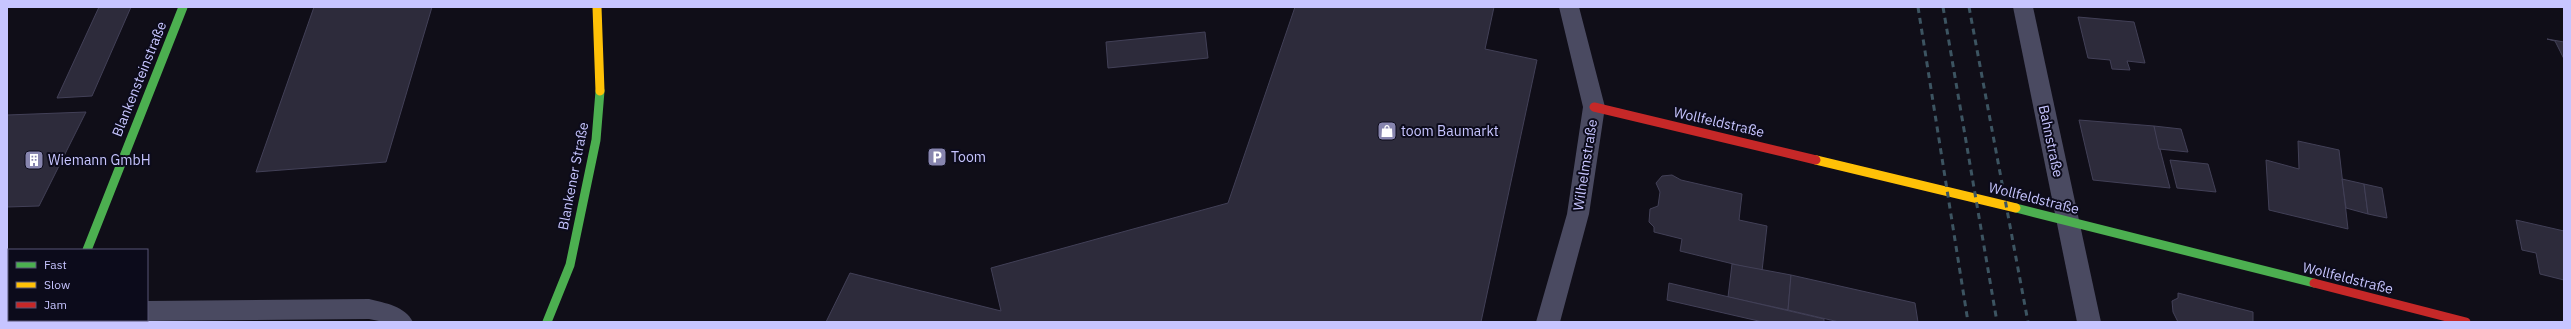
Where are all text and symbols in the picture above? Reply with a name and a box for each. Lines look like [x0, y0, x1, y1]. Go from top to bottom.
street label: Blankensteinstraße [108, 18, 170, 139]
street label: Wollfeldstraße [1672, 103, 1766, 141]
street label: Bahnstraße [2035, 103, 2067, 179]
street label: Wilhelmstraße [1569, 118, 1601, 212]
street label: Blankener Straße [554, 120, 592, 231]
shop icon: toom Baumarkt [1376, 120, 1398, 142]
place label: toom Baumarkt [1401, 122, 1499, 140]
parking icon: Toom [926, 146, 948, 168]
place label: Toom [951, 148, 986, 166]
building icon: Wiemann GmbH [23, 149, 45, 171]
place label: Wiemann GmbH [48, 151, 151, 169]
street label: Wollfeldstraße [1987, 178, 2081, 218]
legend [8, 249, 148, 321]
text: Fast [44, 257, 67, 272]
street label: Wollfeldstraße [2301, 258, 2395, 298]
text: Slow [44, 277, 70, 292]
text: Jam [44, 297, 67, 312]

